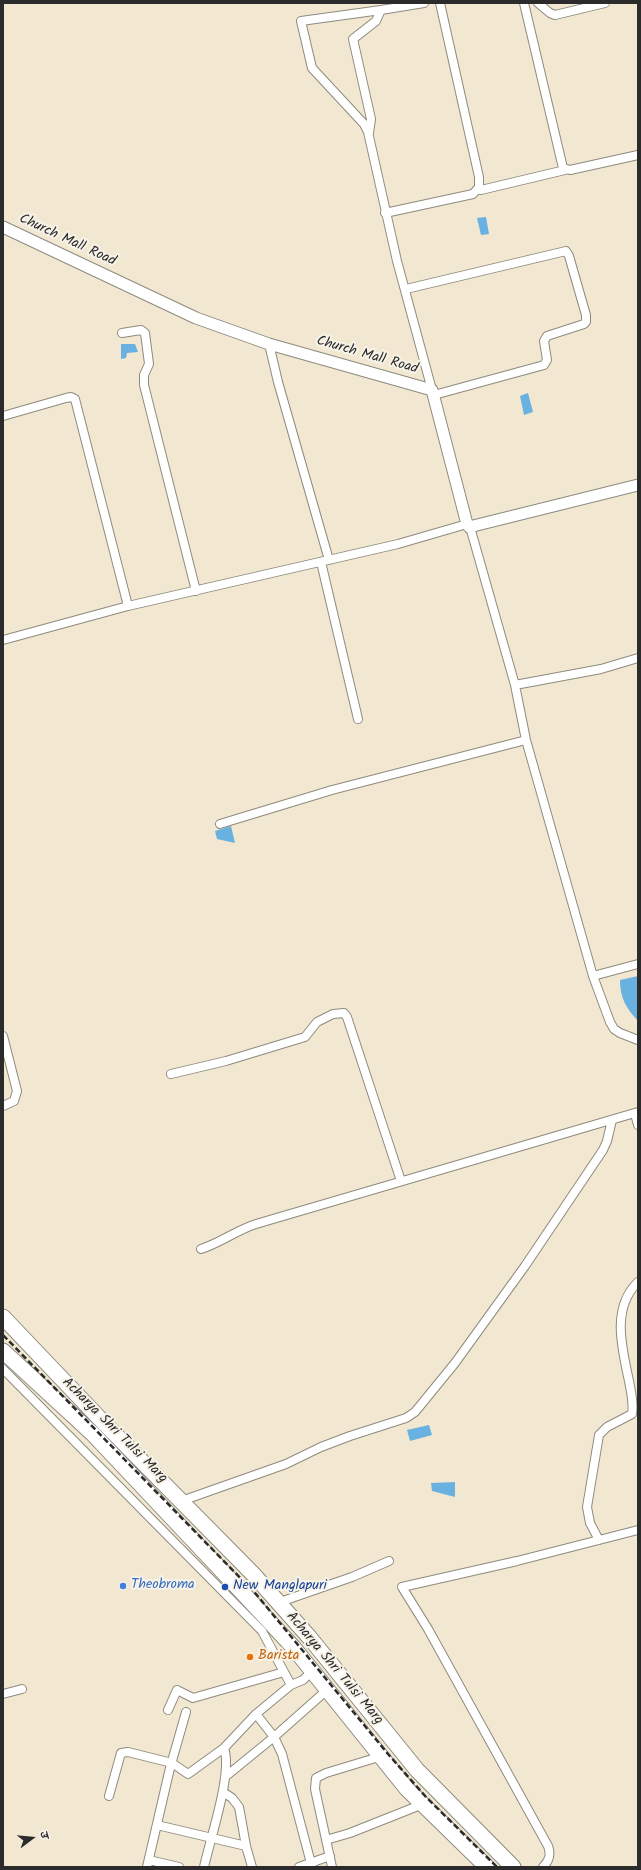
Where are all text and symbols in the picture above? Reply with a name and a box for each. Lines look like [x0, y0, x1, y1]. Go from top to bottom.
street label: Church Mall Road [16, 211, 118, 271]
street label: Church Mall Road [314, 333, 420, 379]
street label: Acharya Shri Tulsi Marg [58, 1375, 170, 1487]
place label: Theobroma [131, 1578, 195, 1594]
place label: New Manglapuri [233, 1579, 327, 1595]
marker: Theobroma [118, 1581, 128, 1591]
marker: New Manglapuri [220, 1582, 230, 1592]
street label: Acharya Shri Tulsi Marg [282, 1609, 386, 1729]
place label: Barista [258, 1649, 299, 1665]
marker: Barista [245, 1652, 255, 1662]
north arrow [12, 1818, 52, 1858]
text: उ [34, 1829, 53, 1840]

